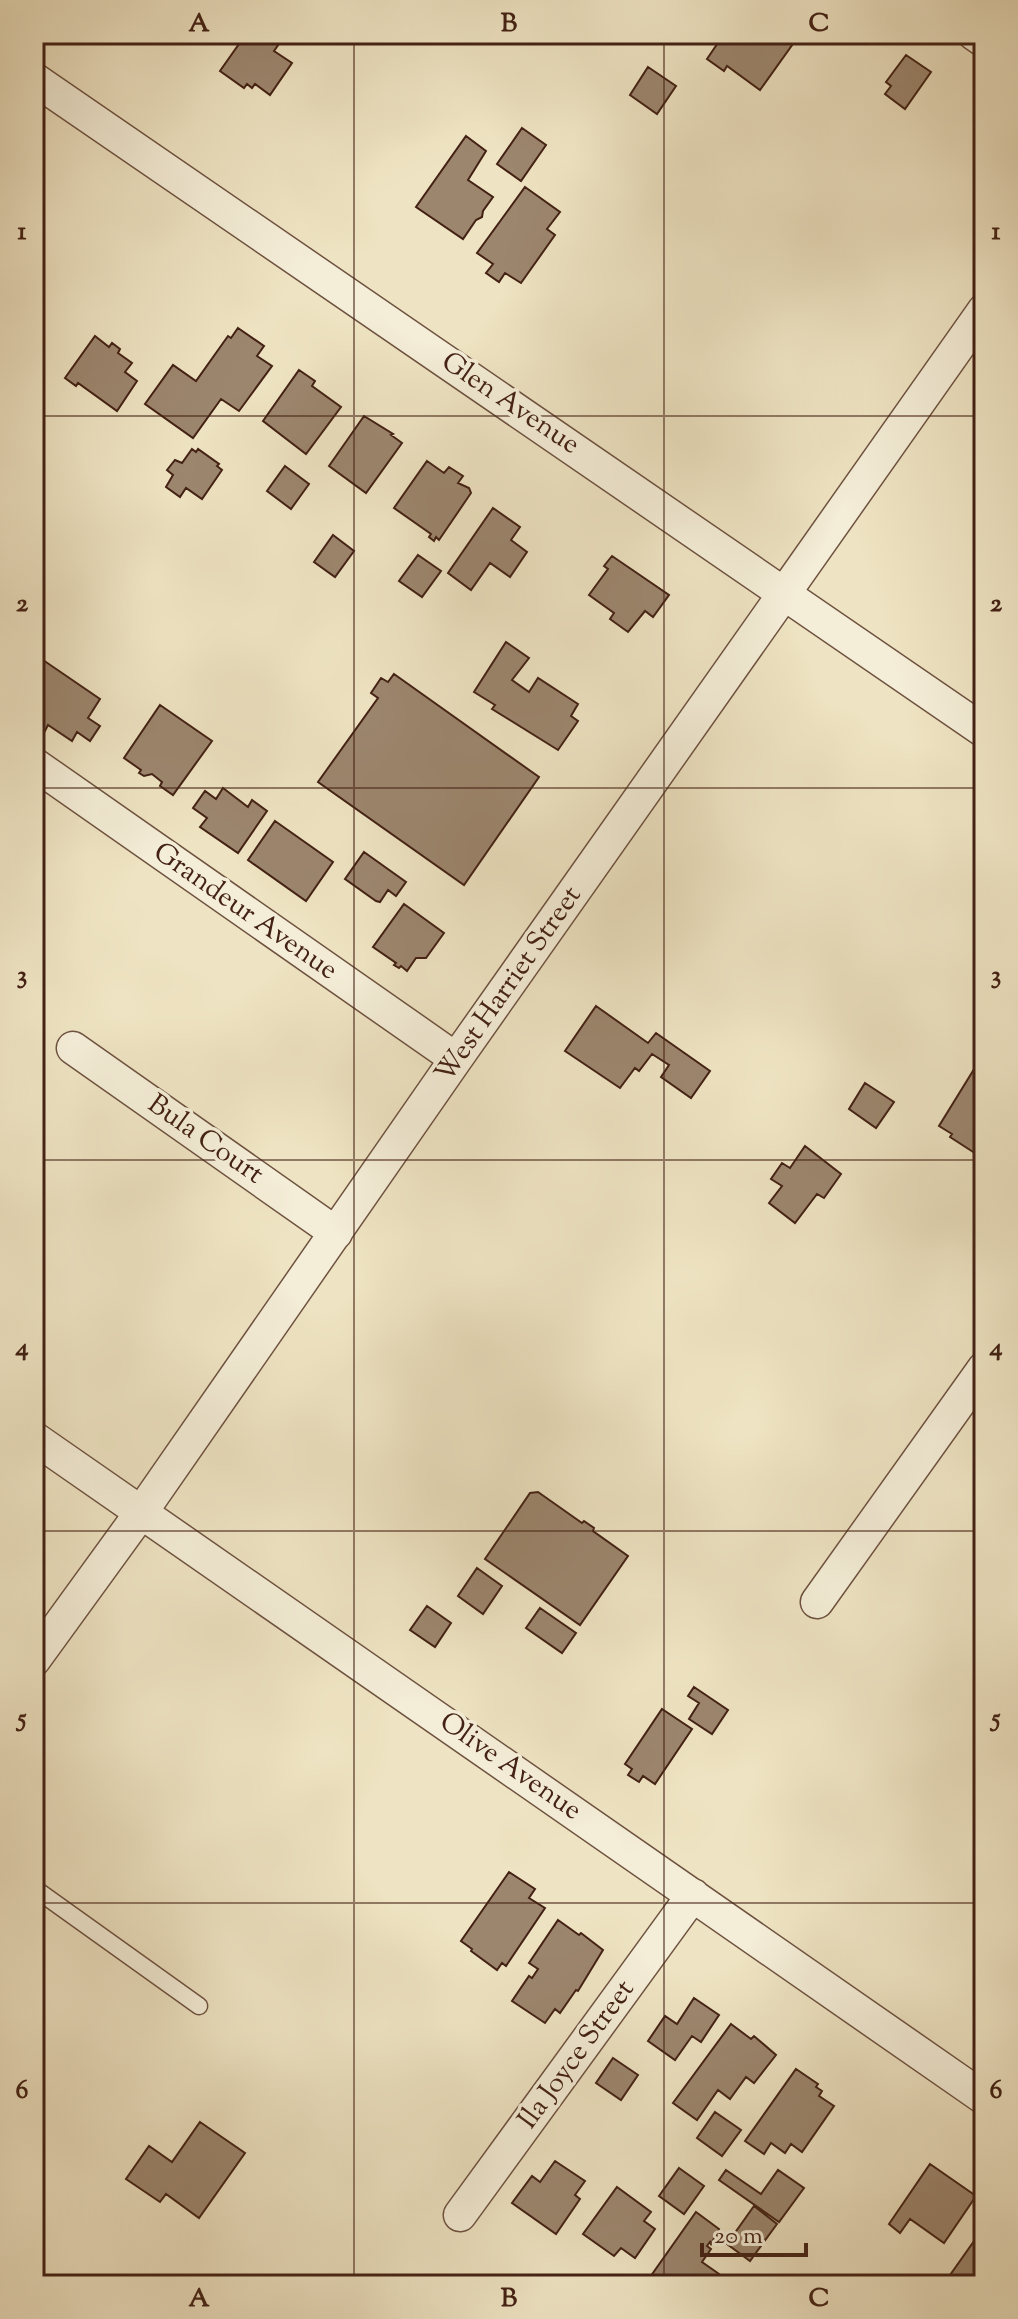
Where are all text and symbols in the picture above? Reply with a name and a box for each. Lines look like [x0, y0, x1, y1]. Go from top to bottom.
text: A [188, 6, 210, 43]
text: B [501, 6, 518, 43]
text: C [809, 6, 829, 43]
text: 1 [18, 214, 27, 251]
text: 1 [992, 214, 1001, 251]
street label: Glen Avenue [433, 343, 587, 465]
text: 2 [16, 586, 29, 623]
text: 2 [990, 586, 1003, 623]
street label: Grandeur Avenue [145, 833, 345, 991]
street label: West Harriet Street [426, 878, 592, 1092]
text: 3 [17, 958, 27, 995]
text: 3 [991, 958, 1001, 995]
street label: Bula Court [139, 1085, 272, 1195]
text: 4 [14, 1330, 29, 1367]
text: 4 [988, 1330, 1003, 1367]
text: 5 [16, 1701, 27, 1738]
text: 5 [990, 1701, 1001, 1738]
street label: Olive Avenue [431, 1703, 589, 1831]
street label: Ila Joyce Street [509, 1972, 645, 2138]
text: 6 [16, 2073, 29, 2110]
text: 6 [990, 2073, 1003, 2110]
scale bar [702, 2207, 806, 2257]
text: 20 m [714, 2220, 763, 2254]
text: A [188, 2281, 210, 2318]
text: B [501, 2281, 518, 2318]
text: C [809, 2281, 829, 2318]

